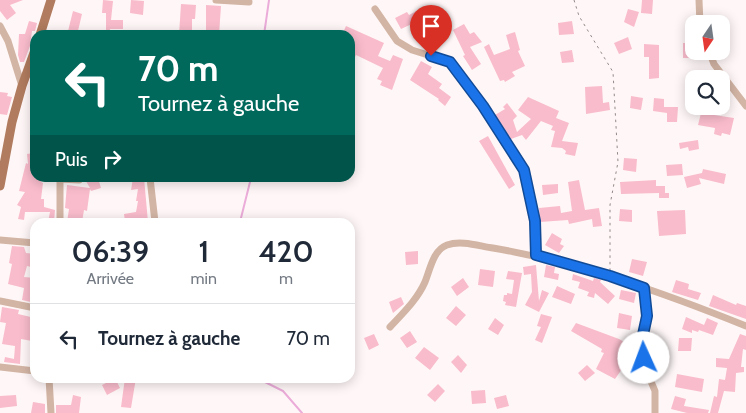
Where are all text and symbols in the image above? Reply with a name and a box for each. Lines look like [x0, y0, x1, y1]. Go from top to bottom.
pin [410, 5, 452, 56]
icon: arrive [417, 12, 445, 40]
north arrow [685, 15, 730, 60]
map controls [685, 15, 730, 115]
text: 70 m [138, 47, 219, 90]
icon: left [55, 50, 120, 115]
button: search [685, 70, 730, 115]
text: Tournez à gauche [138, 90, 299, 117]
icon: right [98, 145, 126, 173]
text: Puis [55, 148, 88, 171]
text: 06:39 [71, 233, 149, 270]
text: 1 [198, 233, 209, 270]
text: 420 [258, 233, 314, 270]
text: Arrivée [87, 269, 134, 288]
text: min [191, 269, 217, 288]
text: m [279, 269, 293, 288]
icon: left [55, 325, 83, 353]
text: Tournez à gauche [98, 327, 240, 350]
text: 70 m [286, 327, 330, 350]
position arrow [617, 331, 669, 383]

